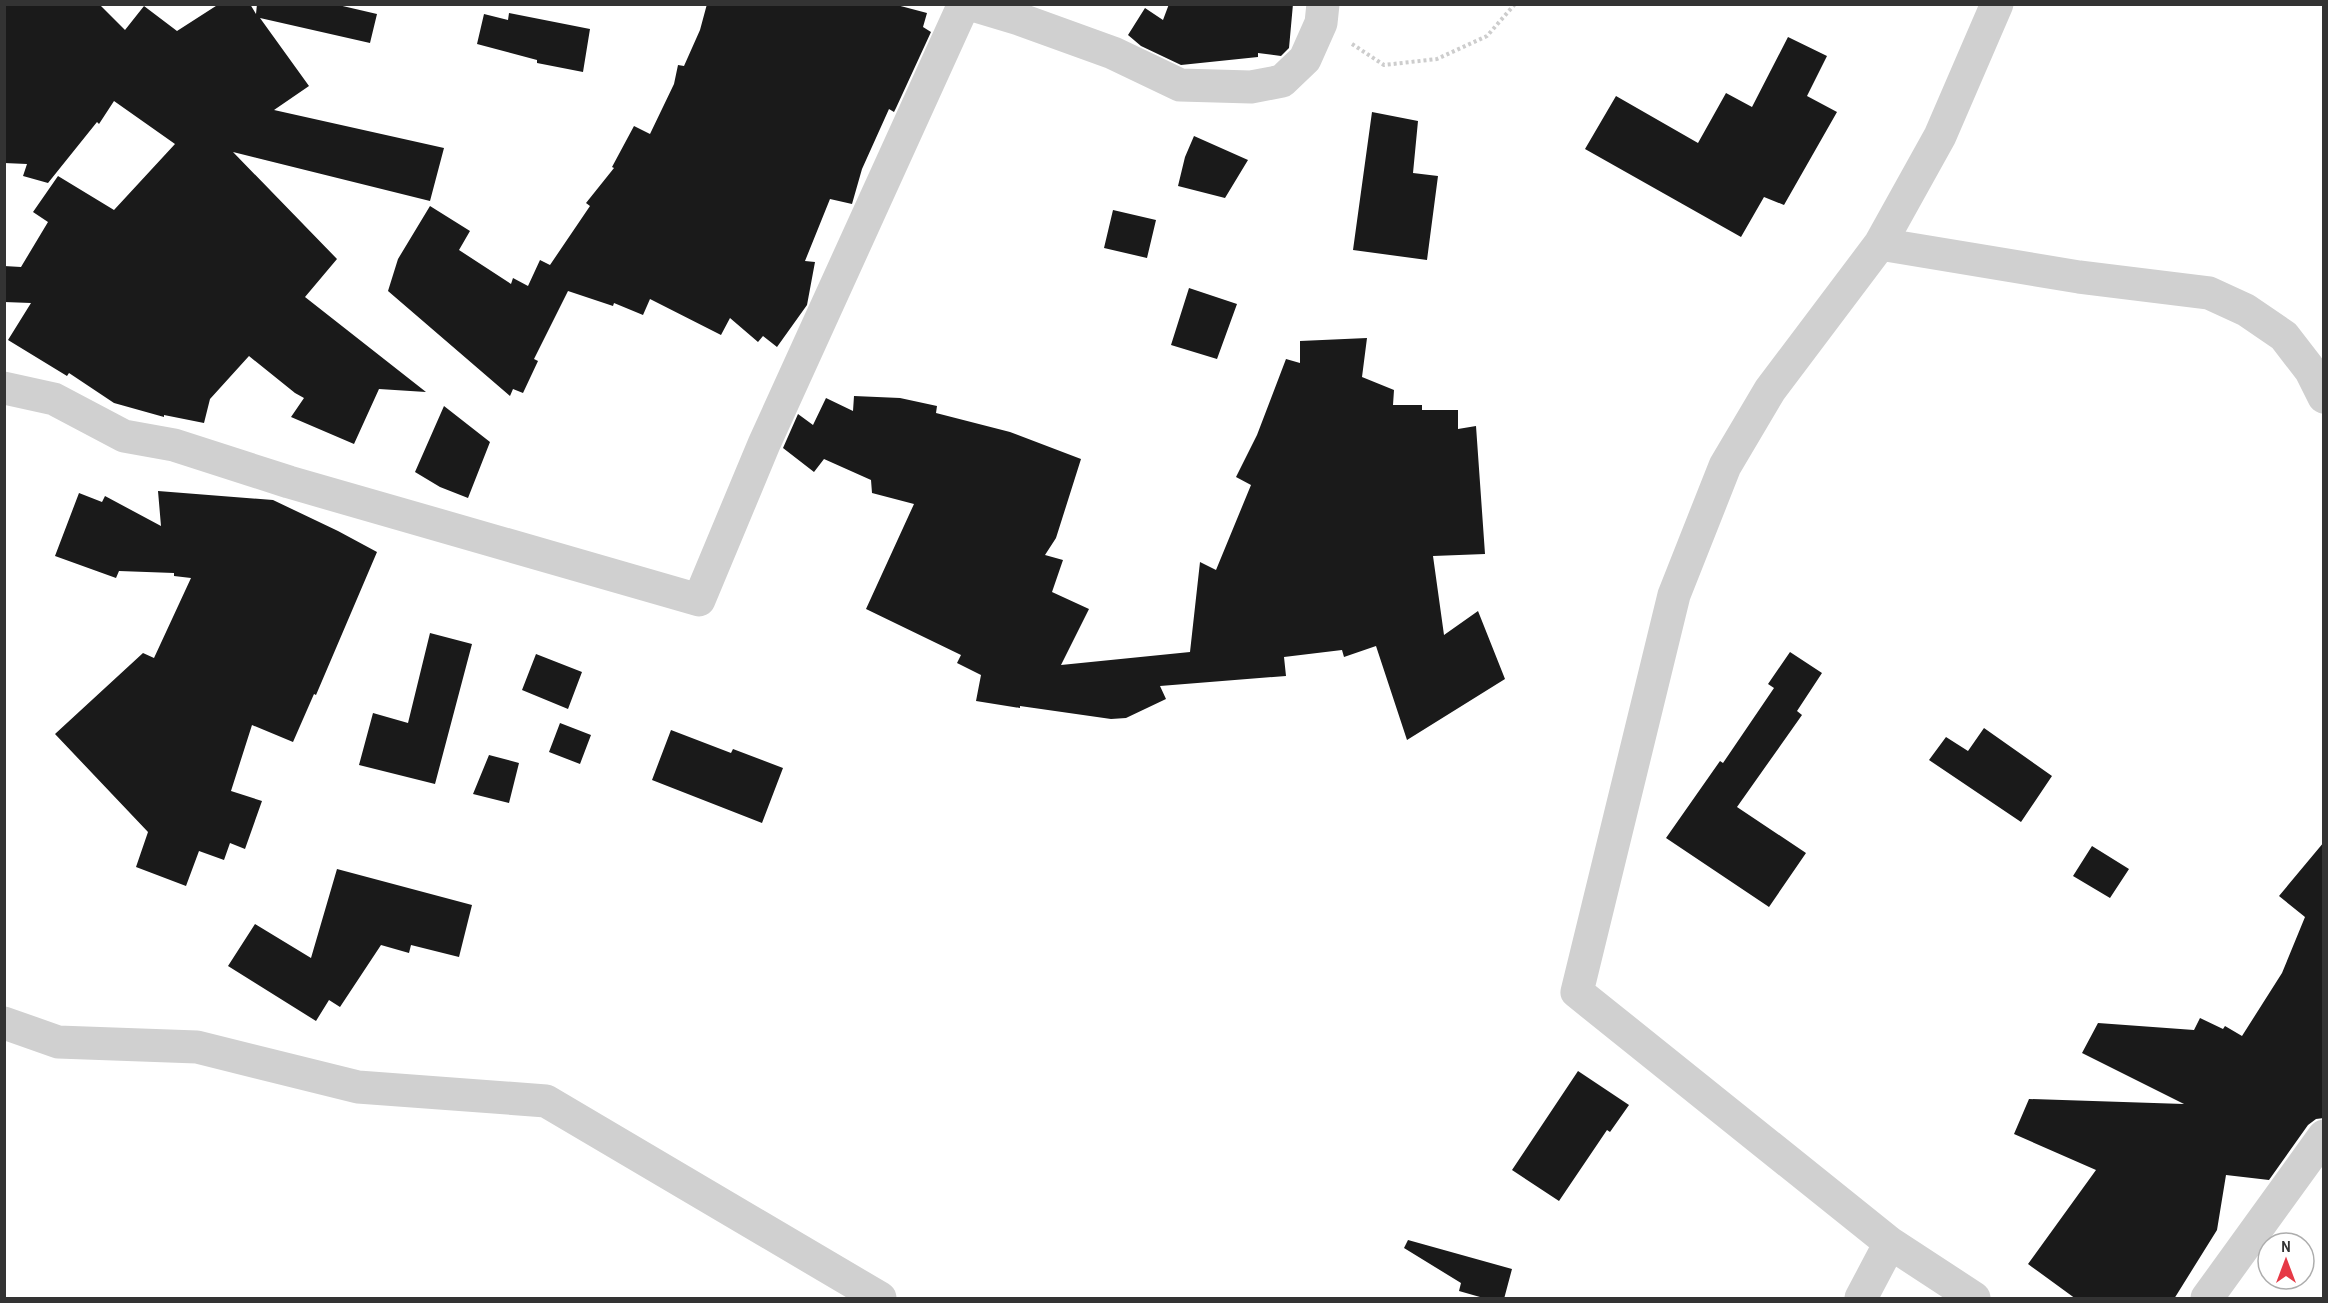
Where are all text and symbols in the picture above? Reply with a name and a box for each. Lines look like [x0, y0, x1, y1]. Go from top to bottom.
north arrow [2256, 1231, 2316, 1291]
text: N [2281, 1235, 2291, 1257]

